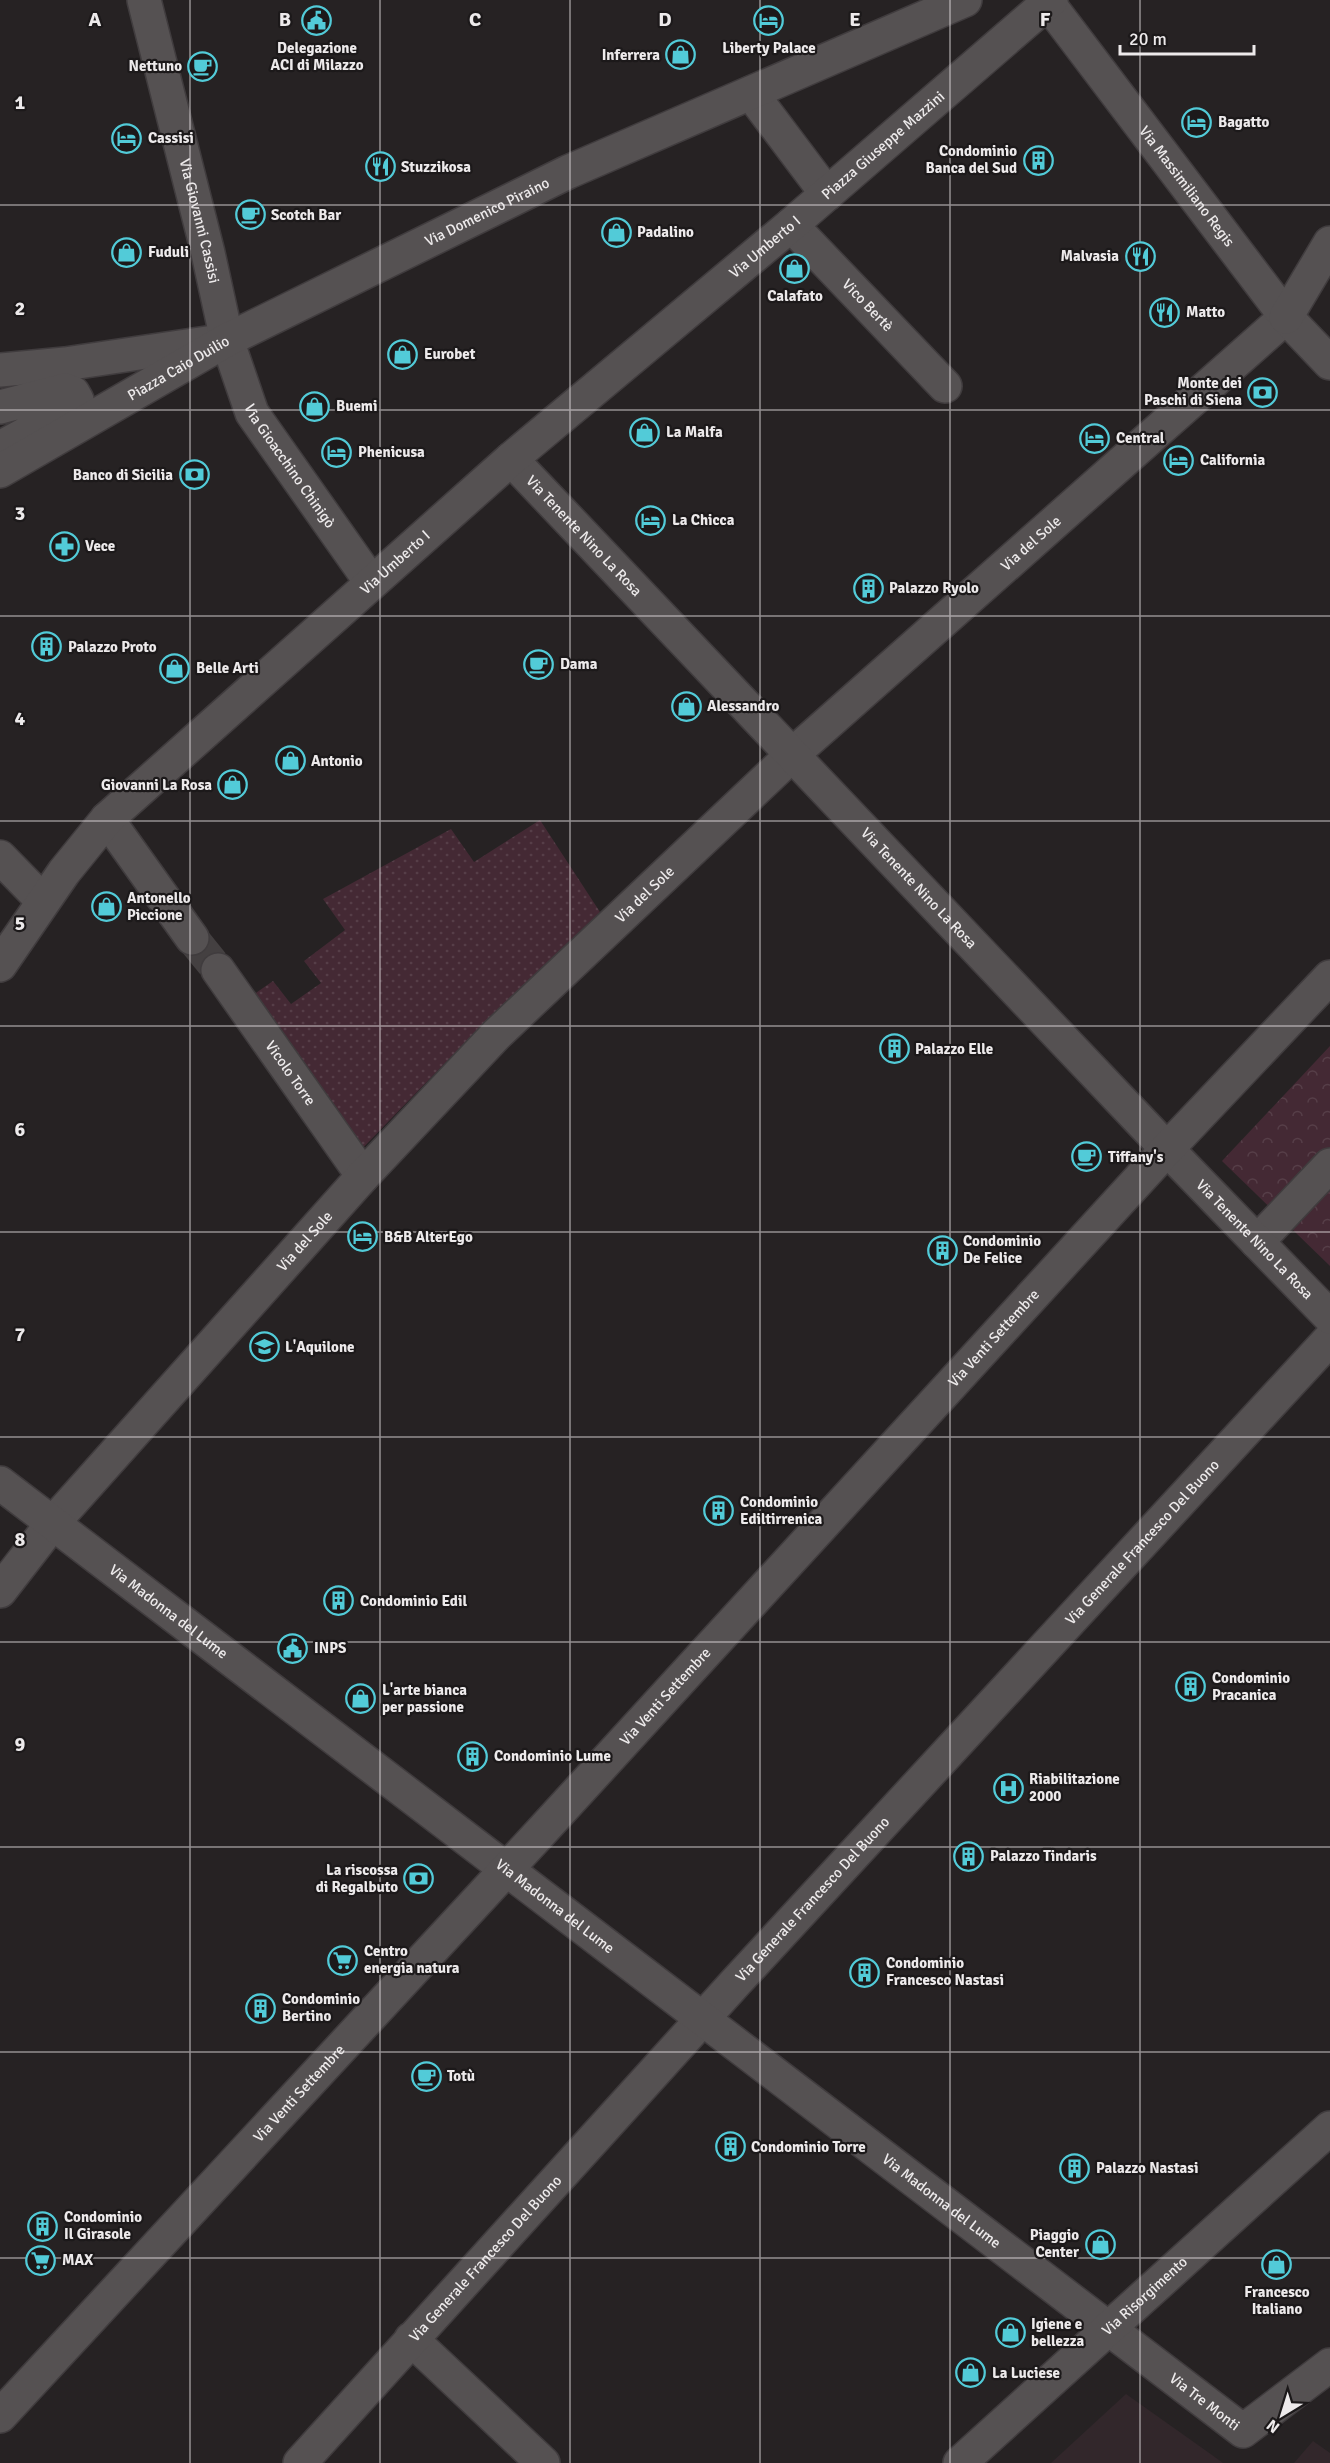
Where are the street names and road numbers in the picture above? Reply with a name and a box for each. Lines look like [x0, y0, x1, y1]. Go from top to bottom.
street label: Piazza Giuseppe Mazzini [818, 87, 948, 203]
street label: Via Massimiliano Regis [1135, 122, 1239, 251]
street label: Via Giovanni Cassisi [176, 157, 223, 285]
street label: Via Domenico Piraino [422, 173, 553, 250]
street label: Via Umberto I [725, 212, 804, 282]
street label: Vico Bertè [838, 275, 897, 335]
street label: Piazza Caio Duilio [124, 332, 233, 404]
street label: Via Gioacchino Chinigò [241, 402, 339, 532]
street label: Via Tenente Nino La Rosa [522, 472, 646, 600]
street label: Via del Sole [997, 512, 1065, 575]
street label: Via Umberto I [356, 526, 434, 598]
street label: Via Tenente Nino La Rosa [857, 824, 981, 952]
street label: Via del Sole [611, 862, 678, 927]
street label: Vicolo Torre [262, 1037, 320, 1109]
street label: Via Tenente Nino La Rosa [1192, 1176, 1317, 1303]
street label: Via del Sole [273, 1207, 336, 1275]
street label: Via Venti Settembre [944, 1285, 1043, 1391]
street label: Via Generale Francesco Del Buono [1062, 1456, 1223, 1629]
street label: Via Madonna del Lume [106, 1561, 232, 1663]
street label: Via Venti Settembre [616, 1644, 715, 1749]
street label: Via Generale Francesco Del Buono [732, 1813, 893, 1986]
street label: Via Madonna del Lume [492, 1855, 618, 1957]
street label: Via Venti Settembre [249, 2041, 349, 2146]
street label: Via Madonna del Lume [878, 2150, 1004, 2252]
street label: Via Generale Francesco Del Buono [405, 2171, 566, 2346]
street label: Via Risorgimento [1098, 2252, 1191, 2339]
street label: Via Tre Monti [1166, 2369, 1243, 2434]

